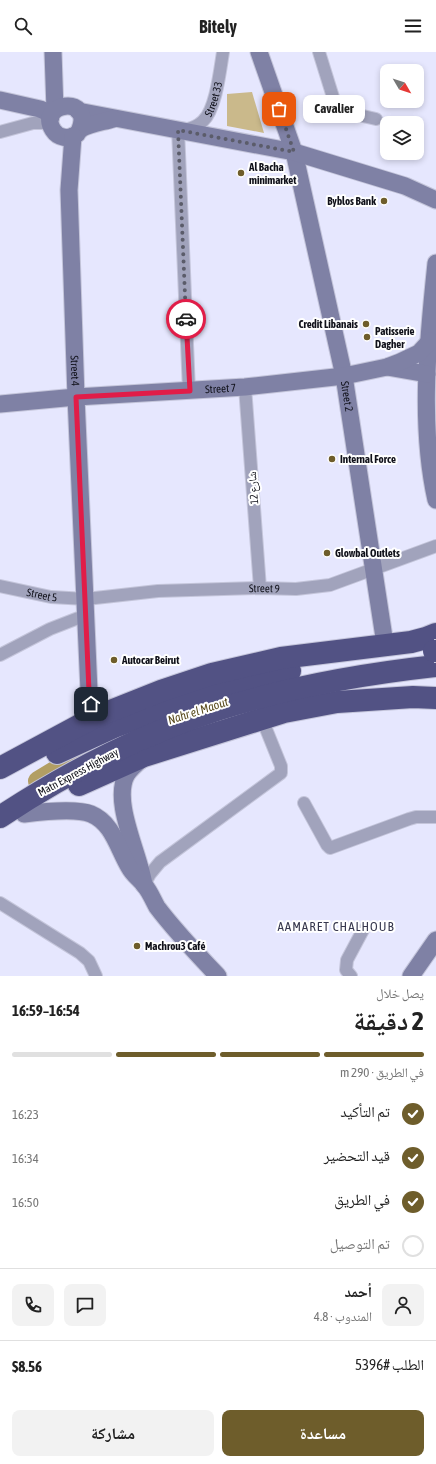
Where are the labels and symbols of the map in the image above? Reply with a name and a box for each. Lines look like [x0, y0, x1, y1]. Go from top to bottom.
north arrow [380, 64, 424, 108]
street label: Street 33 [202, 80, 224, 119]
pin [262, 92, 296, 126]
callout: Cavalier [303, 95, 365, 123]
place label: Al Bacha minimarket [248, 161, 297, 186]
marker: Al Bacha minimarket [236, 168, 246, 178]
place label: Byblos Bank [327, 195, 376, 207]
marker: Byblos Bank [379, 196, 389, 206]
courier [166, 299, 206, 339]
place label: Credit Libanais [298, 318, 358, 330]
marker: Credit Libanais [361, 319, 371, 329]
place label: Patisserie Dagher [375, 325, 415, 350]
marker: Patisserie Dagher [362, 332, 372, 342]
street label: Street 4 [69, 355, 82, 386]
street label: Street 2 [339, 380, 355, 412]
street label: Street 7 [205, 382, 236, 395]
place label: Internal Force [340, 453, 396, 465]
marker: Internal Force [327, 454, 337, 464]
street label: شارع 12 [246, 471, 261, 505]
place label: Glowbal Outlets [335, 547, 400, 559]
marker: Glowbal Outlets [322, 548, 332, 558]
street label: Street 9 [249, 582, 280, 595]
street label: Street 5 [26, 586, 58, 603]
place label: Autocar Beirut [121, 654, 180, 666]
marker: Autocar Beirut [109, 655, 119, 665]
pin [74, 687, 108, 721]
water label: Nahr el Maout [166, 695, 230, 727]
street label: Matn Express Highway [36, 745, 121, 798]
district label: AAMARET CHALHOUB [277, 919, 395, 934]
place label: Machrou3 Café [145, 940, 205, 952]
marker: Machrou3 Café [132, 941, 142, 951]

